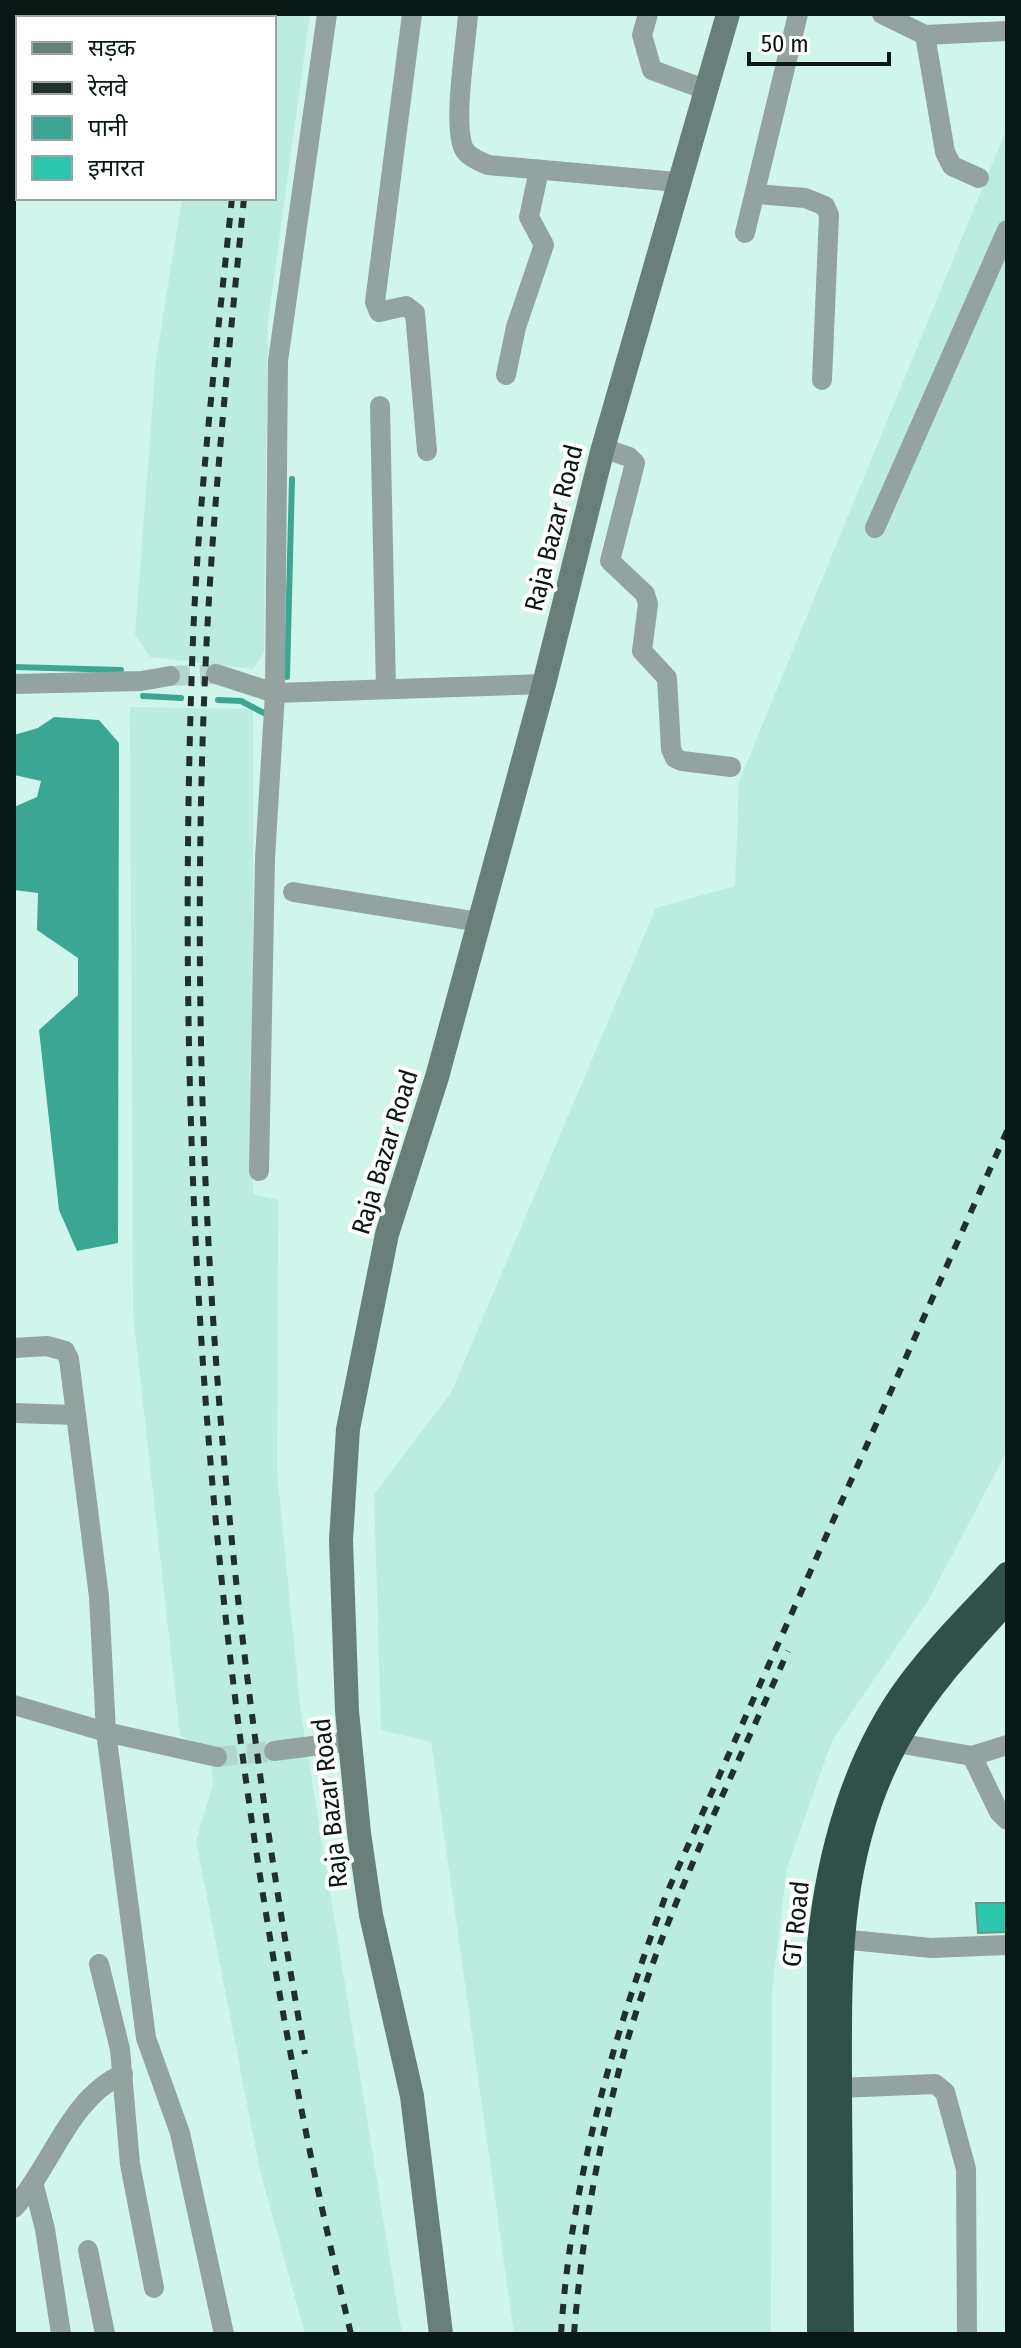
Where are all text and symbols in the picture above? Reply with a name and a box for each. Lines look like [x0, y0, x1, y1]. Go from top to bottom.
legend [16, 16, 276, 200]
scale bar [749, 16, 889, 66]
text: 50 m [761, 30, 809, 58]
text: सड़क [88, 34, 136, 62]
text: रेलवे [87, 74, 128, 102]
text: पानी [88, 114, 128, 142]
text: इमारत [88, 154, 145, 182]
street label: Raja Bazar Road [518, 442, 590, 614]
street label: Raja Bazar Road [345, 1066, 425, 1238]
street label: Raja Bazar Road [306, 1717, 354, 1889]
street label: GT Road [776, 1879, 816, 1969]

